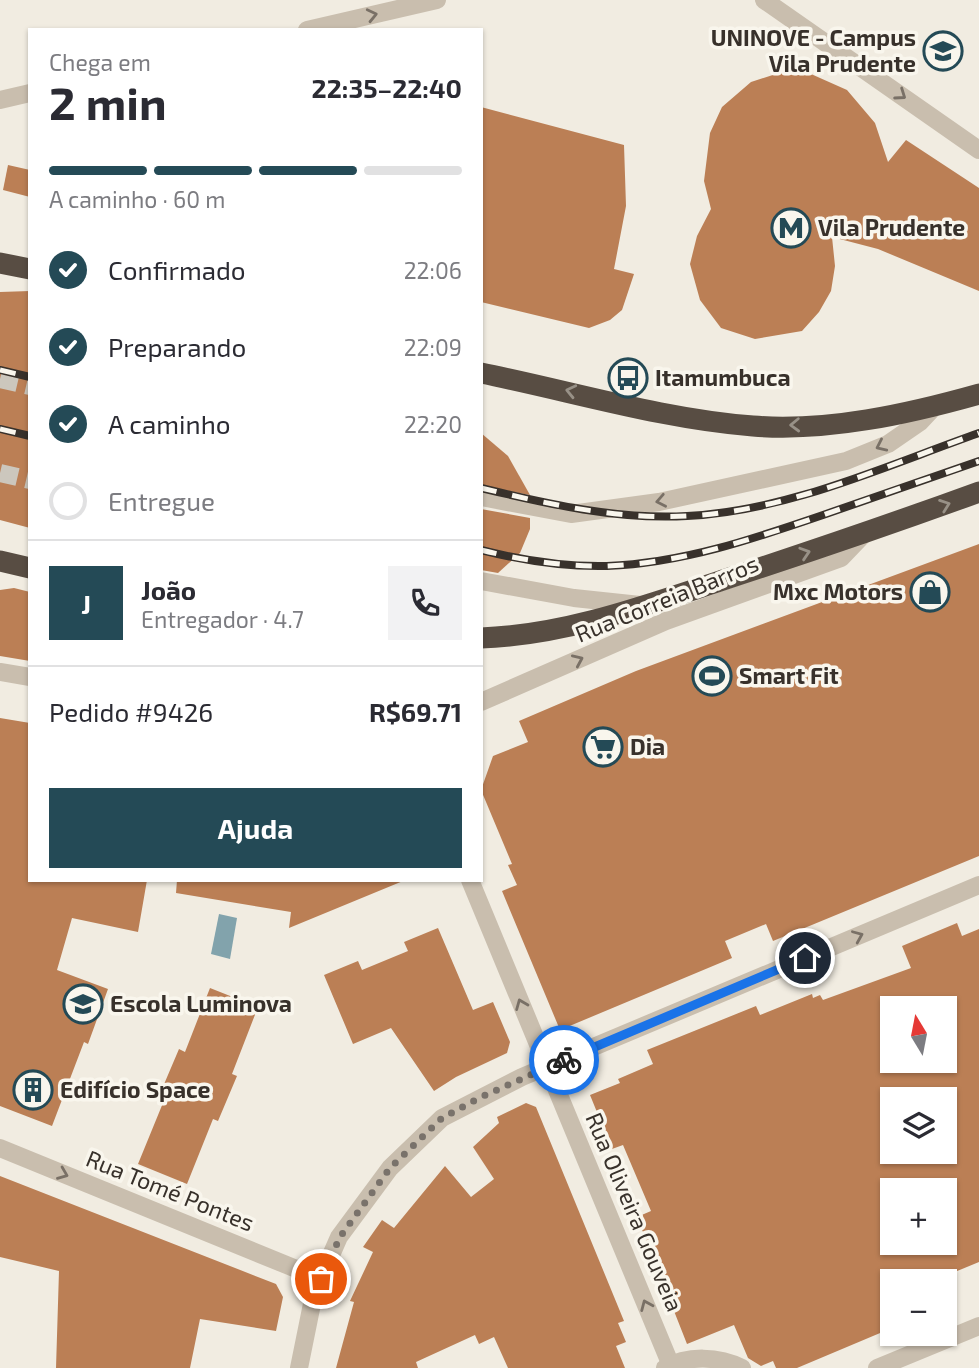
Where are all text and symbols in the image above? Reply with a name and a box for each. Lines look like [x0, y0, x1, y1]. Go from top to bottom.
one-way arrow [366, 9, 378, 23]
place label: UNINOVE - Campus Vila Prudente [711, 23, 916, 77]
school or university icon: UNINOVE - Campus Vila Prudente [922, 30, 964, 72]
text: Chega em [49, 48, 151, 76]
text: 22:35–22:40 [312, 72, 462, 103]
text: 2 min [49, 74, 167, 129]
one-way arrow [893, 87, 906, 99]
text: A caminho · 60 m [49, 185, 225, 213]
metro station icon: Vila Prudente [770, 207, 812, 249]
place label: Vila Prudente [818, 213, 965, 241]
icon: check [49, 251, 87, 289]
text: Confirmado [108, 254, 246, 285]
text: 22:06 [404, 256, 462, 284]
icon: check [49, 328, 87, 366]
text: Preparando [108, 331, 246, 362]
text: 22:09 [404, 333, 462, 361]
bus stop icon: Itamumbuca [607, 357, 649, 399]
place label: Itamumbuca [655, 363, 791, 391]
one-way arrow [565, 385, 577, 399]
icon: check [49, 405, 87, 443]
text: A caminho [108, 408, 231, 439]
text: 22:20 [404, 410, 462, 438]
one-way arrow [789, 418, 800, 433]
one-way arrow [876, 438, 888, 452]
text: Entregue [108, 485, 215, 516]
one-way arrow [655, 493, 667, 508]
one-way arrow [938, 499, 950, 513]
one-way arrow [798, 547, 810, 562]
street label: Rua Correia Barros [571, 549, 762, 648]
button: phone [388, 566, 462, 640]
shop icon: Mxc Motors [909, 571, 951, 613]
text: João [141, 574, 196, 605]
place label: Mxc Motors [773, 577, 903, 605]
text: J [81, 588, 91, 619]
text: Entregador · 4.7 [141, 605, 304, 633]
one-way arrow [571, 654, 583, 668]
sports icon: Smart Fit [691, 655, 733, 697]
place label: Smart Fit [739, 661, 839, 689]
text: Pedido #9426 [49, 696, 213, 727]
text: R$69.71 [369, 696, 462, 727]
supermarket icon: Dia [582, 726, 624, 768]
place label: Dia [630, 732, 665, 760]
button: Ajuda [49, 788, 462, 868]
pin [775, 928, 835, 988]
one-way arrow [851, 930, 863, 944]
icon: home [786, 939, 824, 977]
school or university icon: Escola Luminova [62, 983, 104, 1025]
place label: Escola Luminova [110, 989, 292, 1017]
north arrow [880, 996, 957, 1073]
map controls [880, 996, 957, 1346]
one-way arrow [515, 999, 529, 1011]
courier [529, 1025, 599, 1095]
icon: bike [545, 1041, 583, 1079]
building icon: Edifício Space [12, 1069, 54, 1111]
place label: Edifício Space [60, 1075, 211, 1103]
button: layers [880, 1087, 957, 1164]
street label: Rua Oliveira Gouveia [580, 1108, 690, 1315]
street label: Rua Tomé Pontes [82, 1144, 258, 1237]
one-way arrow [56, 1166, 69, 1180]
button: + [880, 1178, 957, 1255]
pin [291, 1249, 351, 1309]
icon: bag [302, 1260, 340, 1298]
button: − [880, 1269, 957, 1346]
one-way arrow [640, 1300, 654, 1312]

